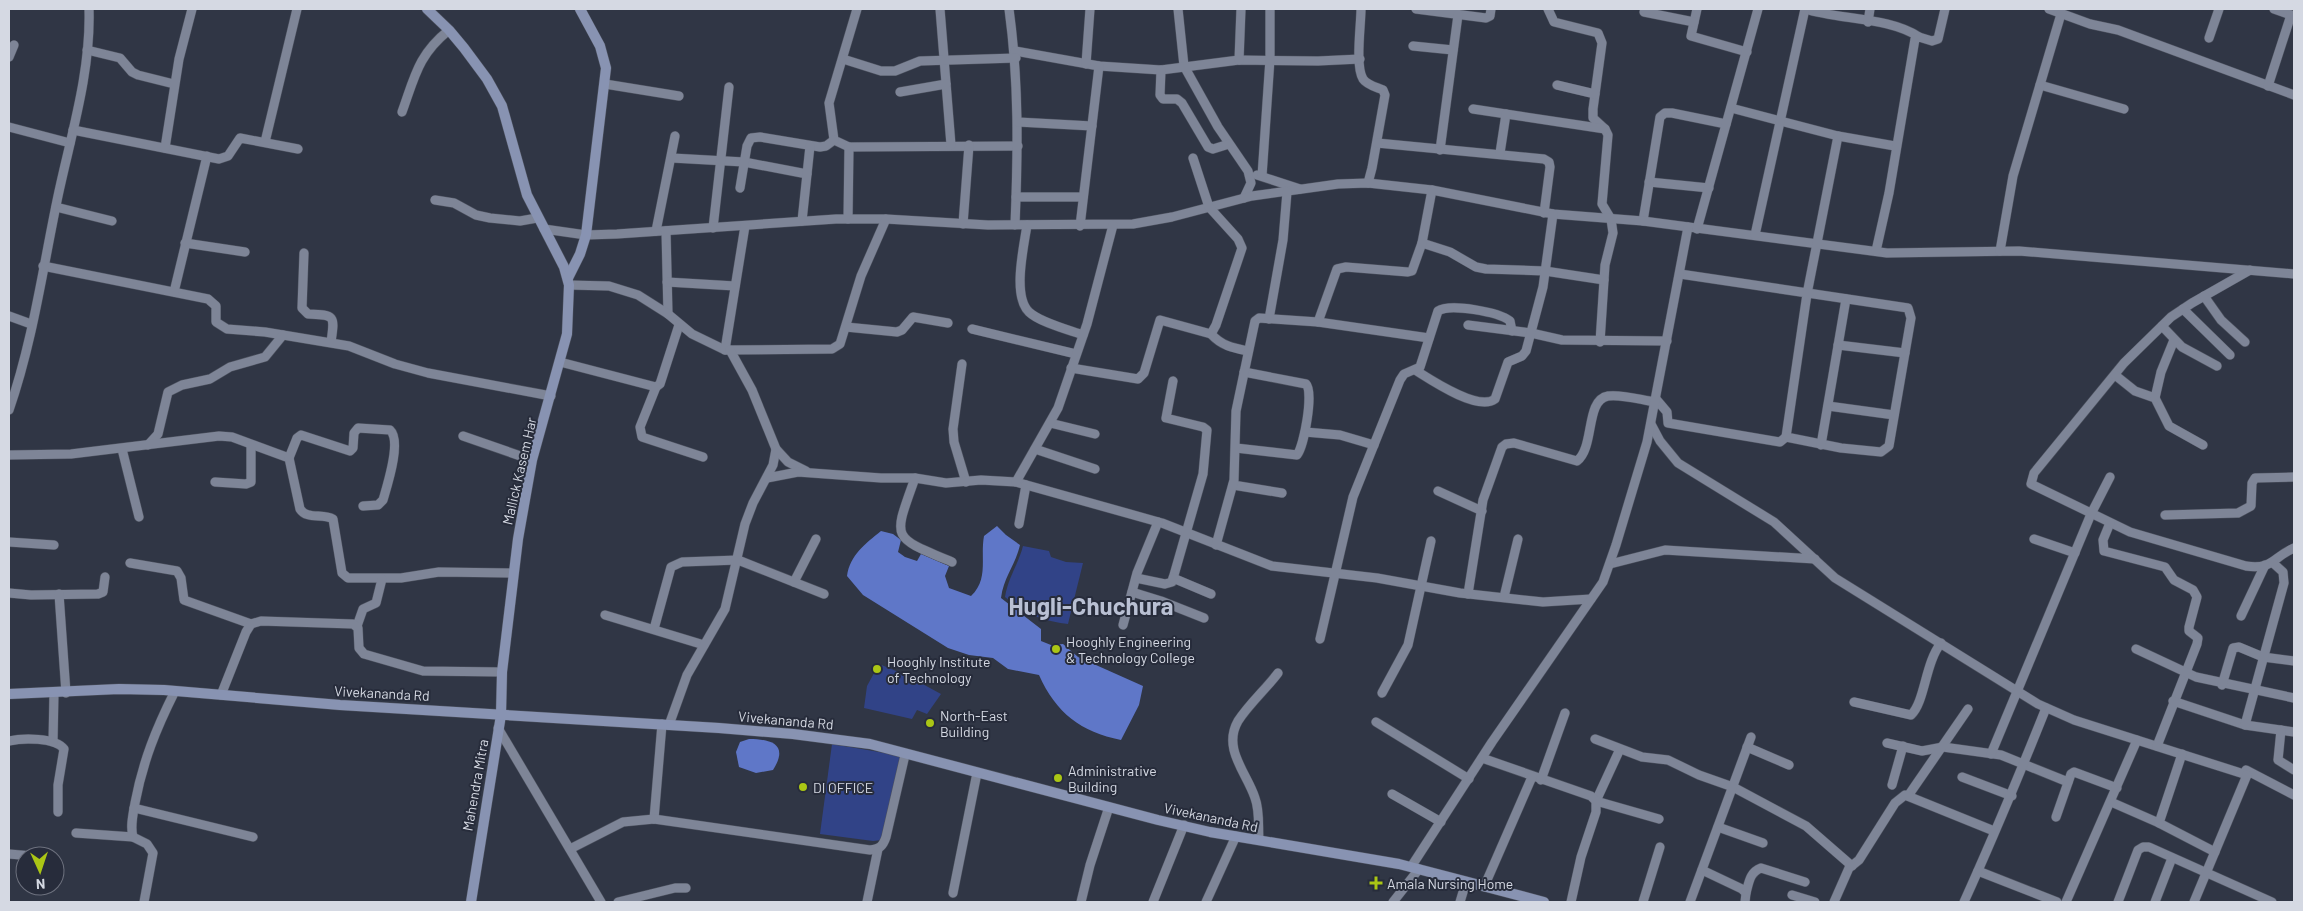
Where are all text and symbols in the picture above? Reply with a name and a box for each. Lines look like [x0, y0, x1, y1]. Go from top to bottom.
street label: Mallick Kasem Har [498, 416, 540, 526]
district label: Hugli-Chuchura [1009, 591, 1173, 620]
place label: Hooghly Engineering & Technology College [1066, 633, 1195, 666]
marker: Hooghly Engineering & Technology College [1050, 643, 1062, 655]
place label: Hooghly Institute of Technology [887, 653, 990, 686]
marker: Hooghly Institute of Technology [871, 663, 883, 675]
street label: Vivekananda Rd [334, 682, 430, 704]
street label: Vivekananda Rd [738, 707, 834, 733]
place label: North-East Building [940, 707, 1008, 740]
marker: North-East Building [924, 717, 936, 729]
street label: Mahendra Mitra [459, 738, 491, 832]
place label: Administrative Building [1068, 762, 1157, 795]
marker: Administrative Building [1052, 772, 1064, 784]
place label: DI OFFICE [813, 779, 873, 796]
marker: DI OFFICE [797, 781, 809, 793]
street label: Vivekananda Rd [1162, 799, 1260, 835]
north arrow [15, 846, 65, 896]
place label: Amala Nursing Home [1387, 875, 1513, 892]
text: N [36, 876, 46, 893]
marker: Amala Nursing Home [1369, 876, 1383, 890]

